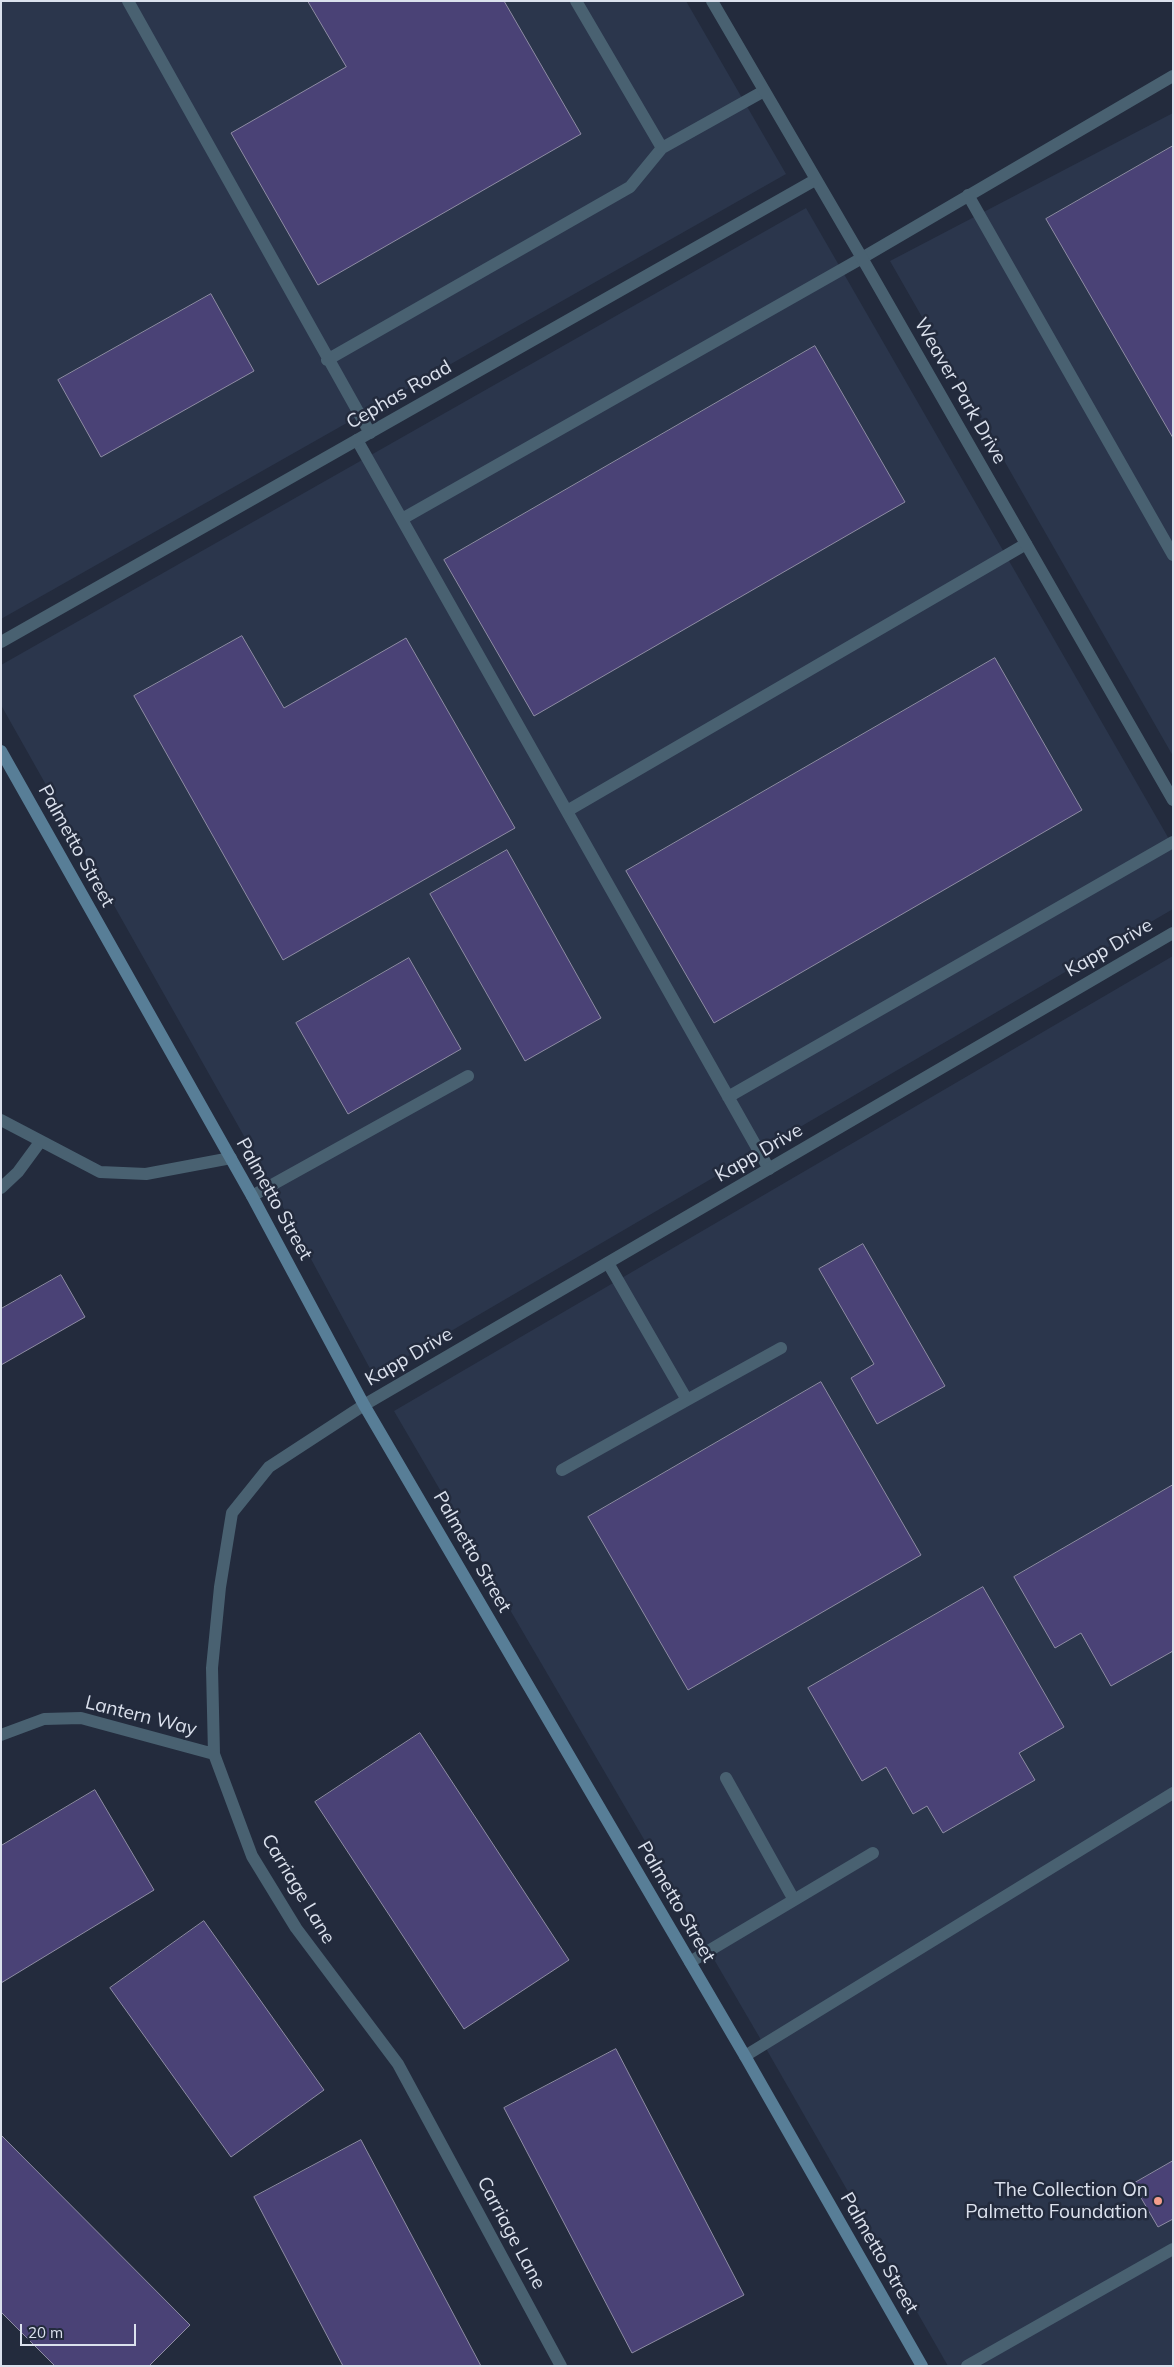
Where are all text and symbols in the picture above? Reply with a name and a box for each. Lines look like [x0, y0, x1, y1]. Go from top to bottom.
street label: Weaver Park Drive [909, 314, 1011, 468]
street label: Cephas Road [342, 356, 456, 434]
street label: Palmetto Street [33, 781, 119, 911]
street label: Kapp Drive [1061, 914, 1157, 982]
street label: Kapp Drive [711, 1119, 807, 1187]
street label: Palmetto Street [231, 1134, 317, 1264]
street label: Kapp Drive [361, 1323, 457, 1391]
street label: Palmetto Street [428, 1487, 516, 1617]
street label: Lantern Way [83, 1691, 199, 1741]
street label: Carriage Lane [256, 1830, 340, 1948]
street label: Palmetto Street [632, 1837, 720, 1967]
street label: Carriage Lane [472, 2173, 550, 2293]
place label: The Collection On Palmetto Foundation [965, 2179, 1148, 2223]
street label: Palmetto Street [835, 2188, 923, 2318]
marker: The Collection On Palmetto Foundation [1152, 2195, 1164, 2207]
scale bar [22, 2314, 139, 2346]
text: 20 m [28, 2323, 63, 2342]

